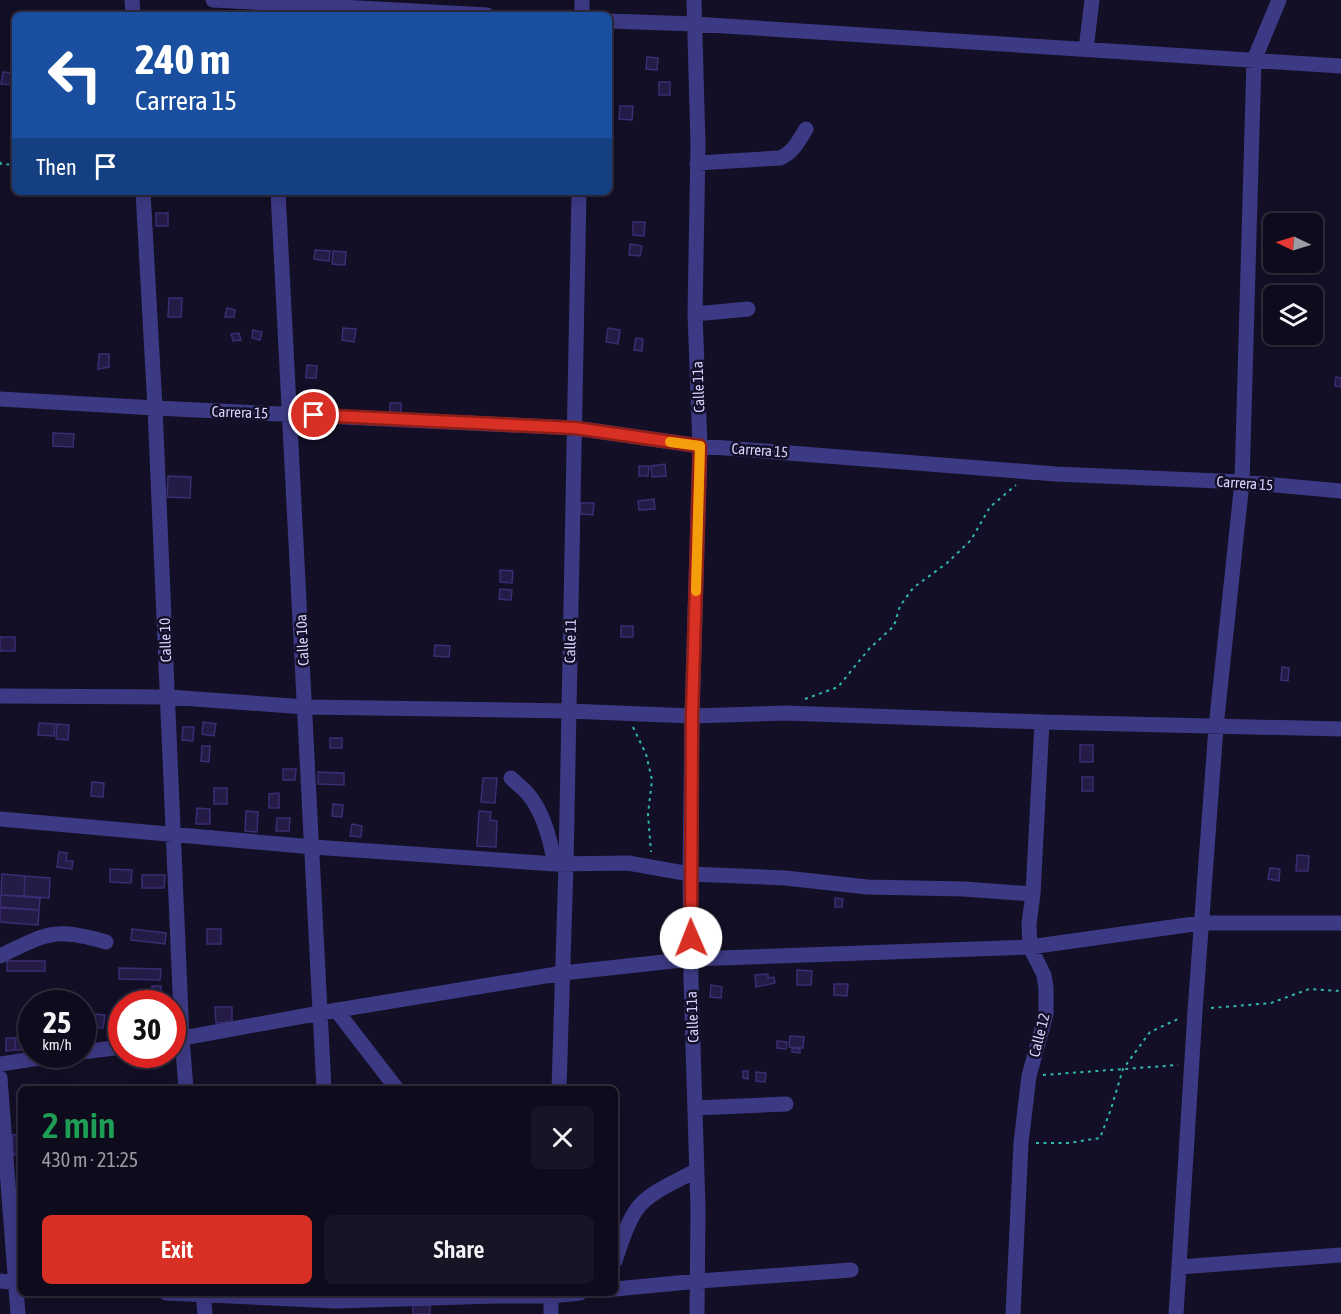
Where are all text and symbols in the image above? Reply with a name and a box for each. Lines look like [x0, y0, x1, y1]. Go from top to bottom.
text: 240 m [135, 35, 230, 83]
icon: left [36, 36, 114, 114]
text: Carrera 15 [135, 85, 237, 116]
icon: arrive [89, 150, 122, 183]
text: Then [36, 154, 77, 180]
north arrow [1263, 213, 1323, 273]
map controls [1263, 213, 1323, 345]
button: layers [1263, 285, 1323, 345]
street label: Calle 11a [689, 361, 707, 413]
pin [288, 389, 339, 440]
icon: arrive [297, 398, 330, 431]
street label: Carrera 15 [211, 403, 269, 421]
street label: Carrera 15 [731, 440, 789, 460]
street label: Carrera 15 [1216, 473, 1274, 493]
street label: Calle 10a [292, 614, 312, 666]
street label: Calle 10 [156, 617, 174, 663]
street label: Calle 11 [561, 619, 579, 663]
position arrow [659, 906, 723, 970]
speed limit sign: 30 [108, 990, 186, 1068]
street label: Calle 11a [683, 991, 701, 1043]
text: 25 [43, 1005, 71, 1039]
street label: Calle 12 [1025, 1011, 1053, 1059]
text: km/h [42, 1036, 72, 1053]
text: 2 min [42, 1104, 116, 1146]
button: close [531, 1106, 594, 1169]
text: 430 m · 21:25 [42, 1148, 138, 1171]
button: Exit [42, 1215, 312, 1284]
button: Share [324, 1215, 594, 1284]

